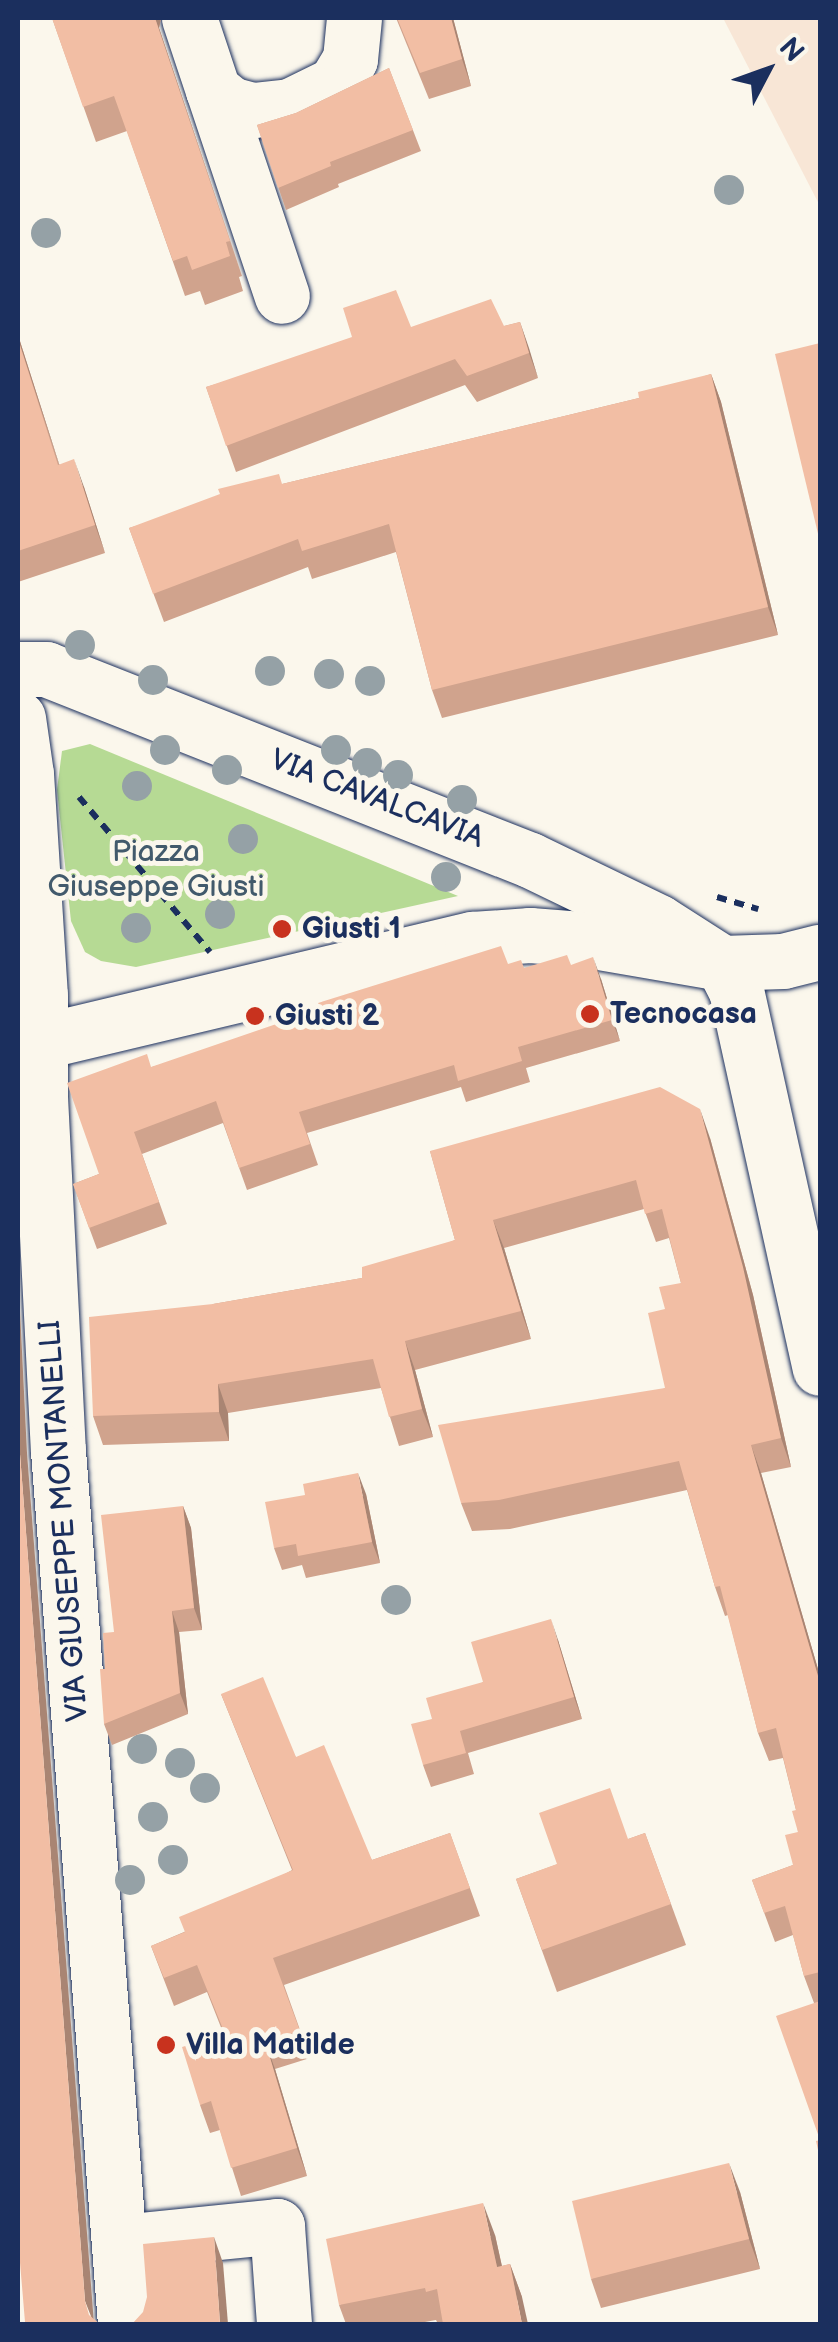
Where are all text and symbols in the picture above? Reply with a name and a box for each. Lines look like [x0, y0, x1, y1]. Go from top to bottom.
north arrow [718, 20, 818, 120]
text: N [772, 31, 810, 69]
street label: VIA CAVALCAVIA [265, 742, 489, 856]
park label: Piazza Giuseppe Giusti [48, 834, 264, 904]
place label: Giusti 1 [302, 911, 401, 947]
marker: Giusti 1 [271, 918, 293, 940]
place label: Tecnocasa [610, 996, 757, 1032]
place label: Giusti 2 [275, 998, 379, 1034]
marker: Tecnocasa [579, 1003, 601, 1025]
marker: Giusti 2 [244, 1005, 266, 1027]
street label: VIA GIUSEPPE MONTANELLI [32, 1319, 96, 1723]
place label: Villa Matilde [186, 2027, 355, 2063]
marker: Villa Matilde [155, 2034, 177, 2056]

